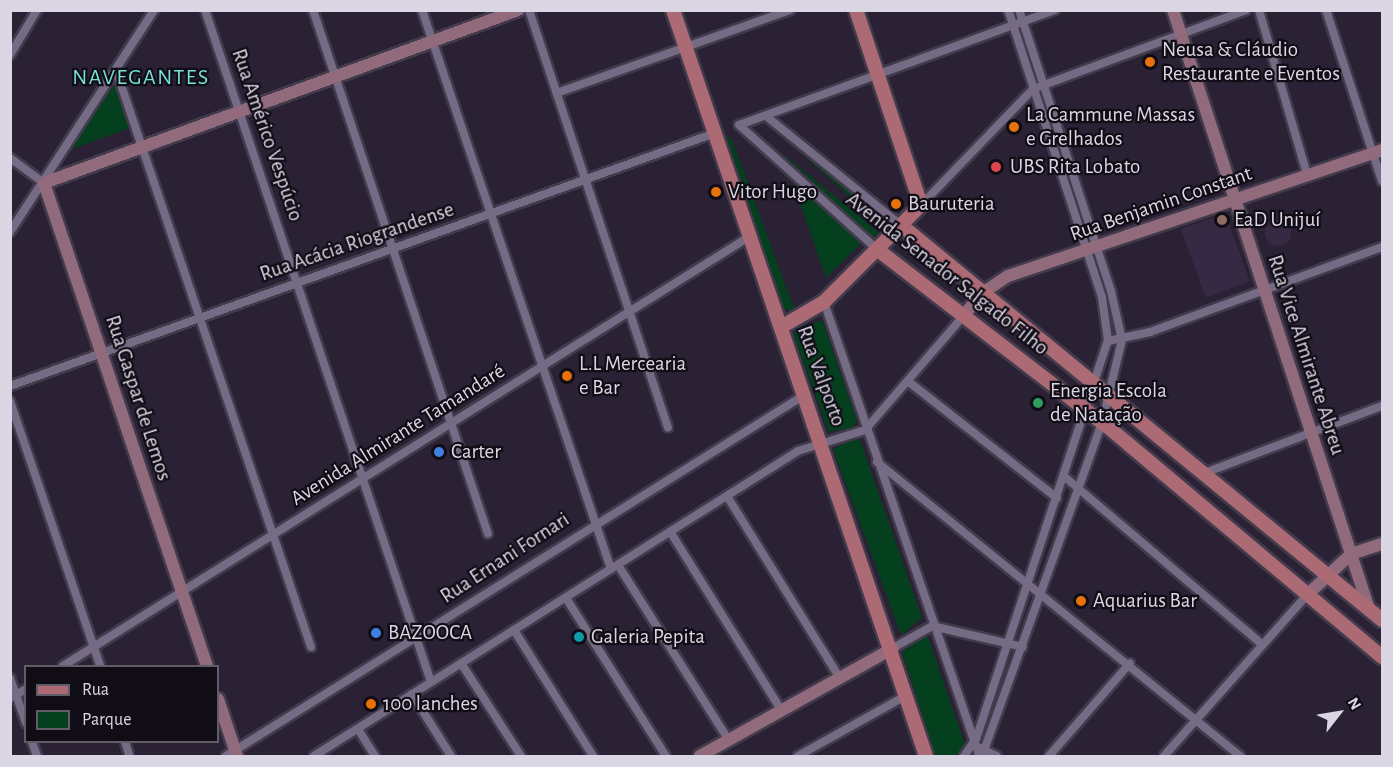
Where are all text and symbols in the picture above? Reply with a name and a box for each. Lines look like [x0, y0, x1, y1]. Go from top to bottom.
place label: Neusa & Cláudio Restaurante e Eventos [1162, 37, 1340, 87]
street label: Rua Américo Vespúcio [226, 46, 308, 224]
marker: Neusa & Cláudio Restaurante e Eventos [1143, 55, 1157, 69]
district label: NAVEGANTES [72, 65, 210, 91]
place label: La Cammune Massas e Grelhados [1026, 102, 1195, 152]
marker: La Cammune Massas e Grelhados [1007, 120, 1021, 134]
place label: UBS Rita Lobato [1010, 154, 1140, 180]
marker: UBS Rita Lobato [987, 158, 1005, 176]
street label: Rua Benjamin Constant [1067, 161, 1255, 247]
place label: Vitor Hugo [728, 179, 817, 205]
marker: Vitor Hugo [709, 185, 723, 199]
street label: Avenida Senador Salgado Filho [841, 187, 1053, 361]
place label: Bauruteria [908, 191, 995, 217]
street label: Rua Acácia Riograndense [257, 197, 457, 287]
marker: Bauruteria [889, 197, 903, 211]
place label: EaD Unijuí [1234, 207, 1320, 233]
marker: EaD Unijuí [1215, 213, 1229, 227]
street label: Rua Vice Almirante Abreu [1262, 252, 1350, 458]
street label: Rua Gaspar de Lemos [99, 312, 177, 484]
street label: Rua Valporto [791, 322, 851, 430]
place label: L.L Mercearia e Bar [579, 351, 686, 401]
street label: Avenida Almirante Tamandaré [286, 359, 510, 511]
marker: L.L Mercearia e Bar [560, 369, 574, 383]
place label: Energia Escola de Natação [1050, 378, 1167, 428]
marker: Energia Escola de Natação [1031, 396, 1045, 410]
place label: Carter [451, 439, 501, 465]
marker: Carter [432, 445, 446, 459]
street label: Rua Ernani Fornari [436, 507, 574, 609]
place label: Aquarius Bar [1093, 588, 1197, 614]
marker: Aquarius Bar [1074, 594, 1088, 608]
place label: BAZOOCA [388, 620, 472, 646]
place label: Galeria Pepita [591, 624, 705, 650]
marker: BAZOOCA [369, 626, 383, 640]
marker: Galeria Pepita [572, 630, 586, 644]
legend [24, 665, 219, 743]
text: Rua [82, 681, 109, 699]
north arrow [1309, 683, 1369, 743]
place label: 100 lanches [383, 691, 478, 717]
text: N [1345, 695, 1364, 713]
marker: 100 lanches [364, 697, 378, 711]
text: Parque [82, 711, 131, 729]

